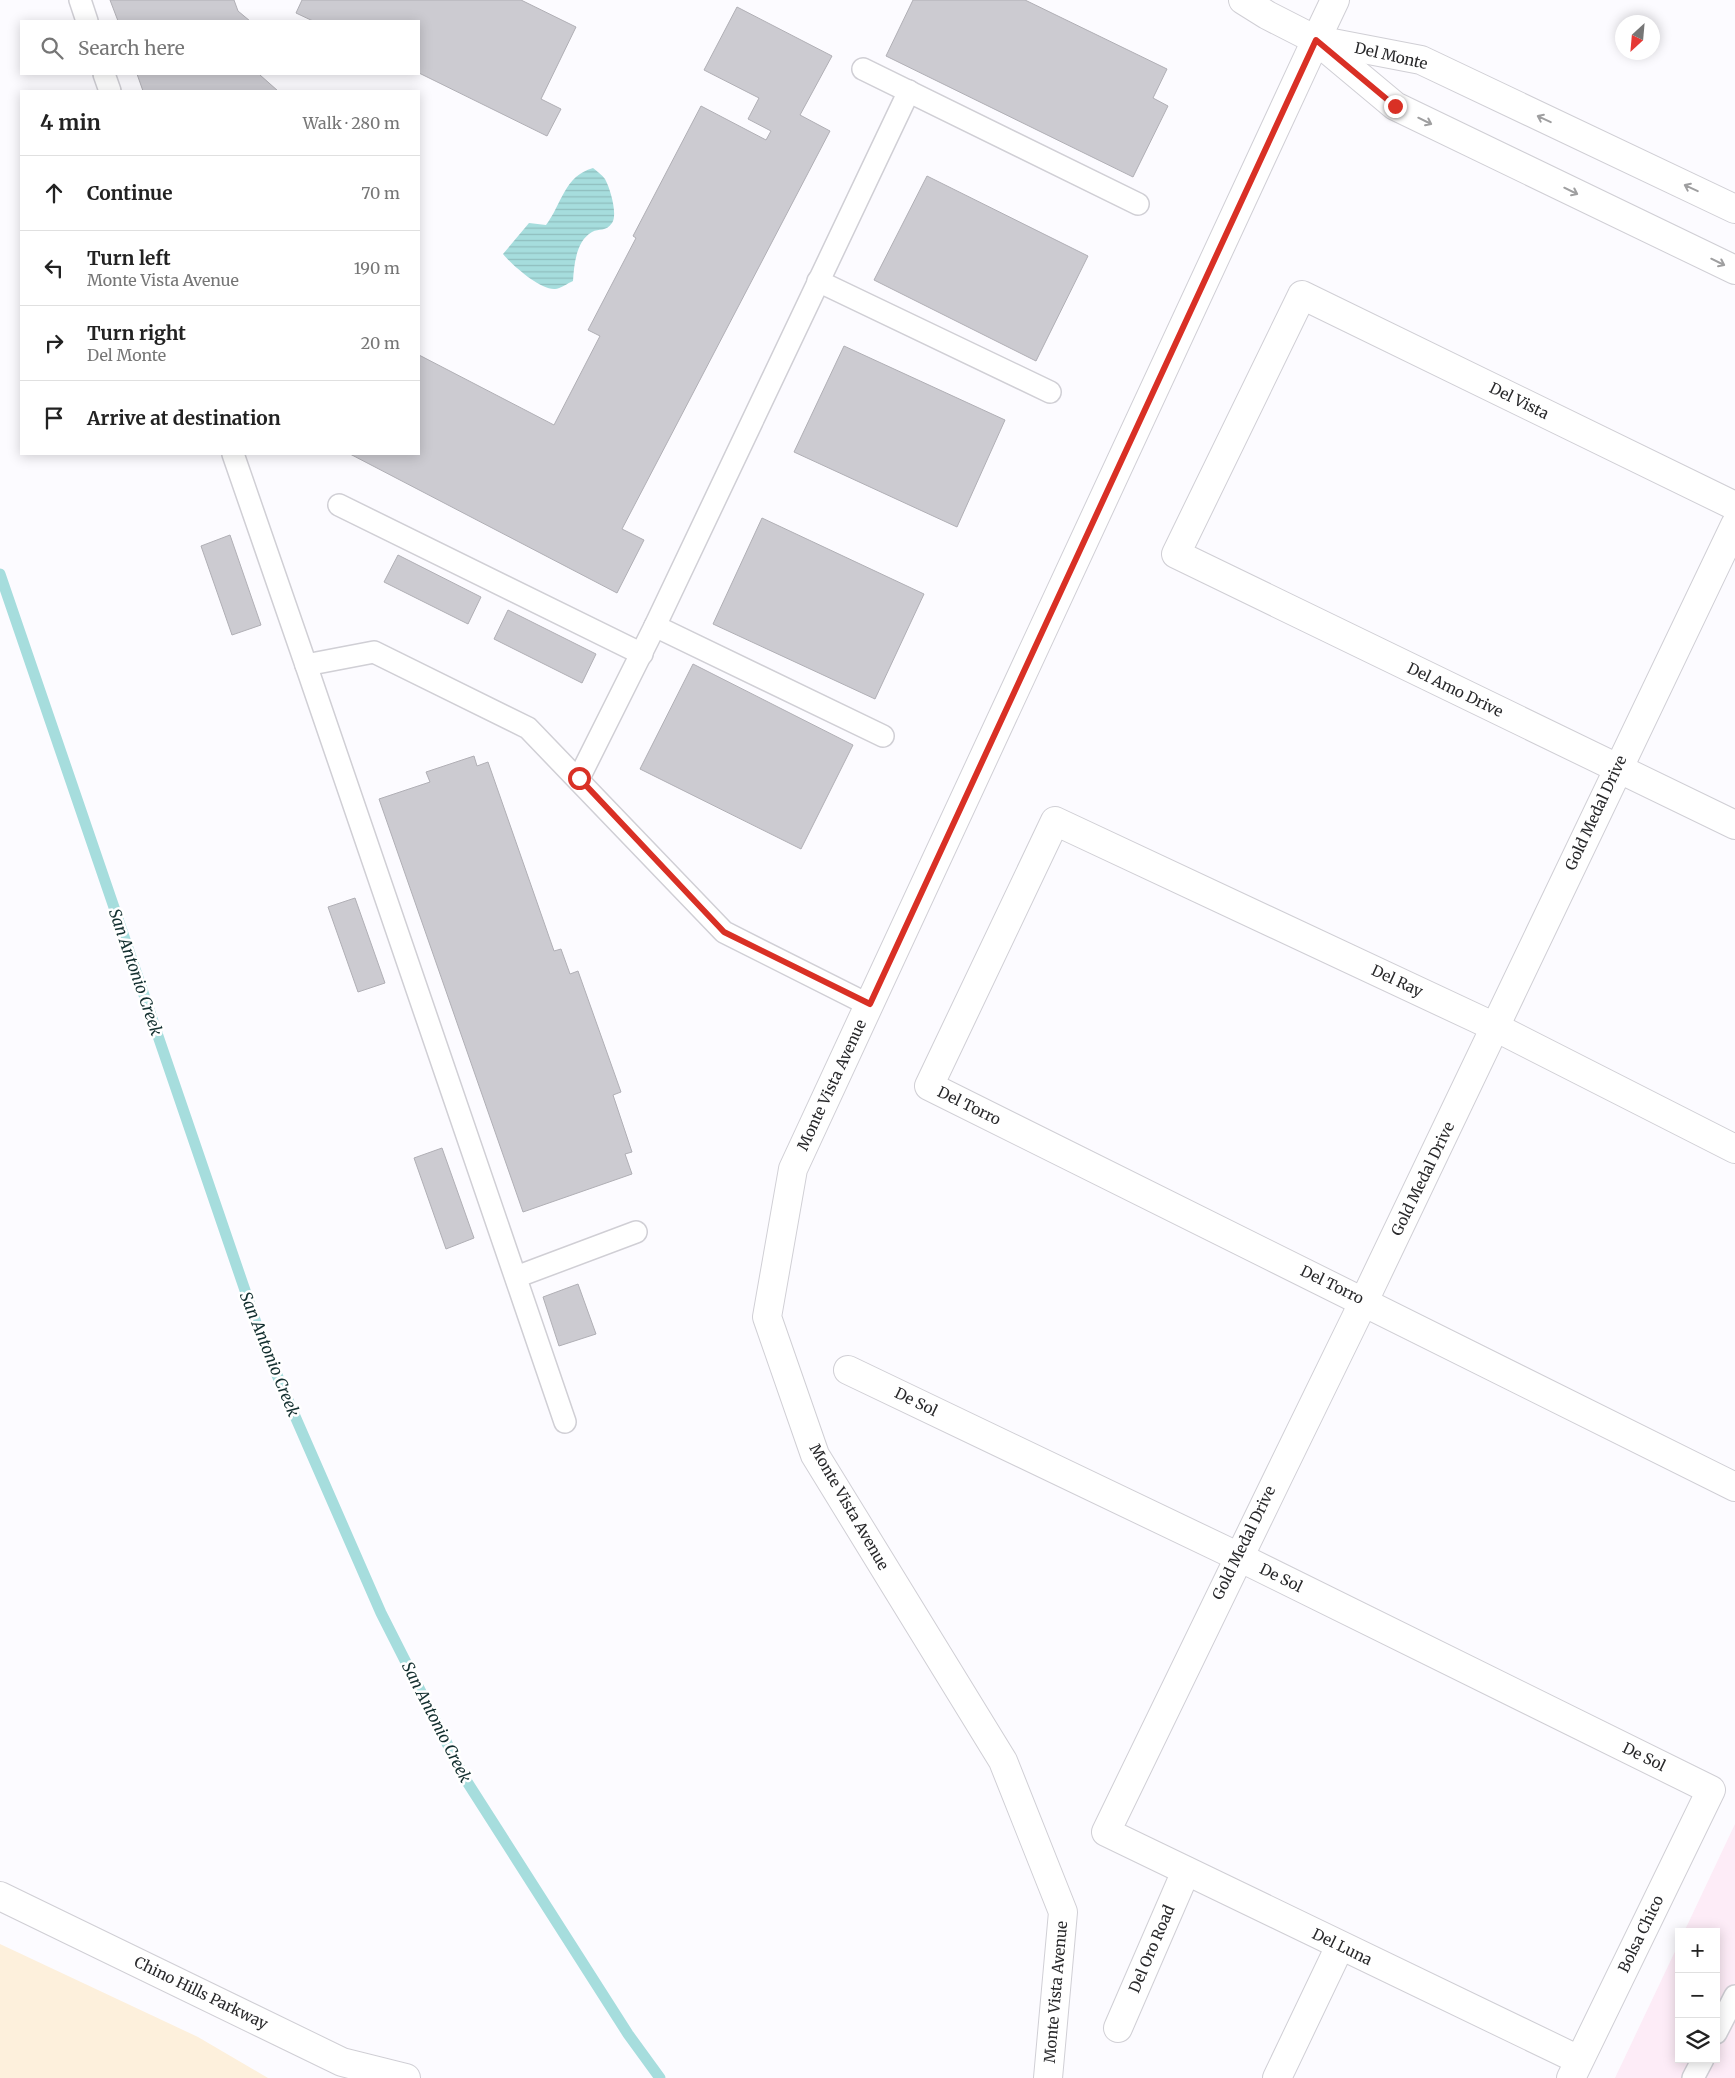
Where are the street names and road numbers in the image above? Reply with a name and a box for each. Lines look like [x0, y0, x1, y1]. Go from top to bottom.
street label: Del Monte [1353, 38, 1430, 73]
street label: Del Vista [1486, 378, 1552, 423]
street label: Del Amo Drive [1404, 658, 1506, 721]
street label: Gold Medal Drive [1561, 752, 1631, 873]
street label: Del Ray [1368, 960, 1426, 1001]
street label: Monte Vista Avenue [793, 1016, 870, 1153]
street label: Del Torro [934, 1082, 1004, 1129]
street label: Gold Medal Drive [1387, 1119, 1458, 1239]
street label: Del Torro [1297, 1261, 1367, 1308]
street label: De Sol [892, 1383, 941, 1420]
street label: Monte Vista Avenue [806, 1440, 893, 1573]
street label: Gold Medal Drive [1208, 1483, 1279, 1603]
street label: De Sol [1257, 1559, 1306, 1596]
street label: De Sol [1620, 1738, 1669, 1775]
street label: Bolsa Chico [1614, 1892, 1668, 1976]
street label: Del Oro Road [1125, 1902, 1179, 1996]
street label: Monte Vista Avenue [1040, 1920, 1071, 2064]
street label: Del Luna [1309, 1924, 1375, 1969]
street label: Chino Hills Parkway [131, 1952, 271, 2033]

